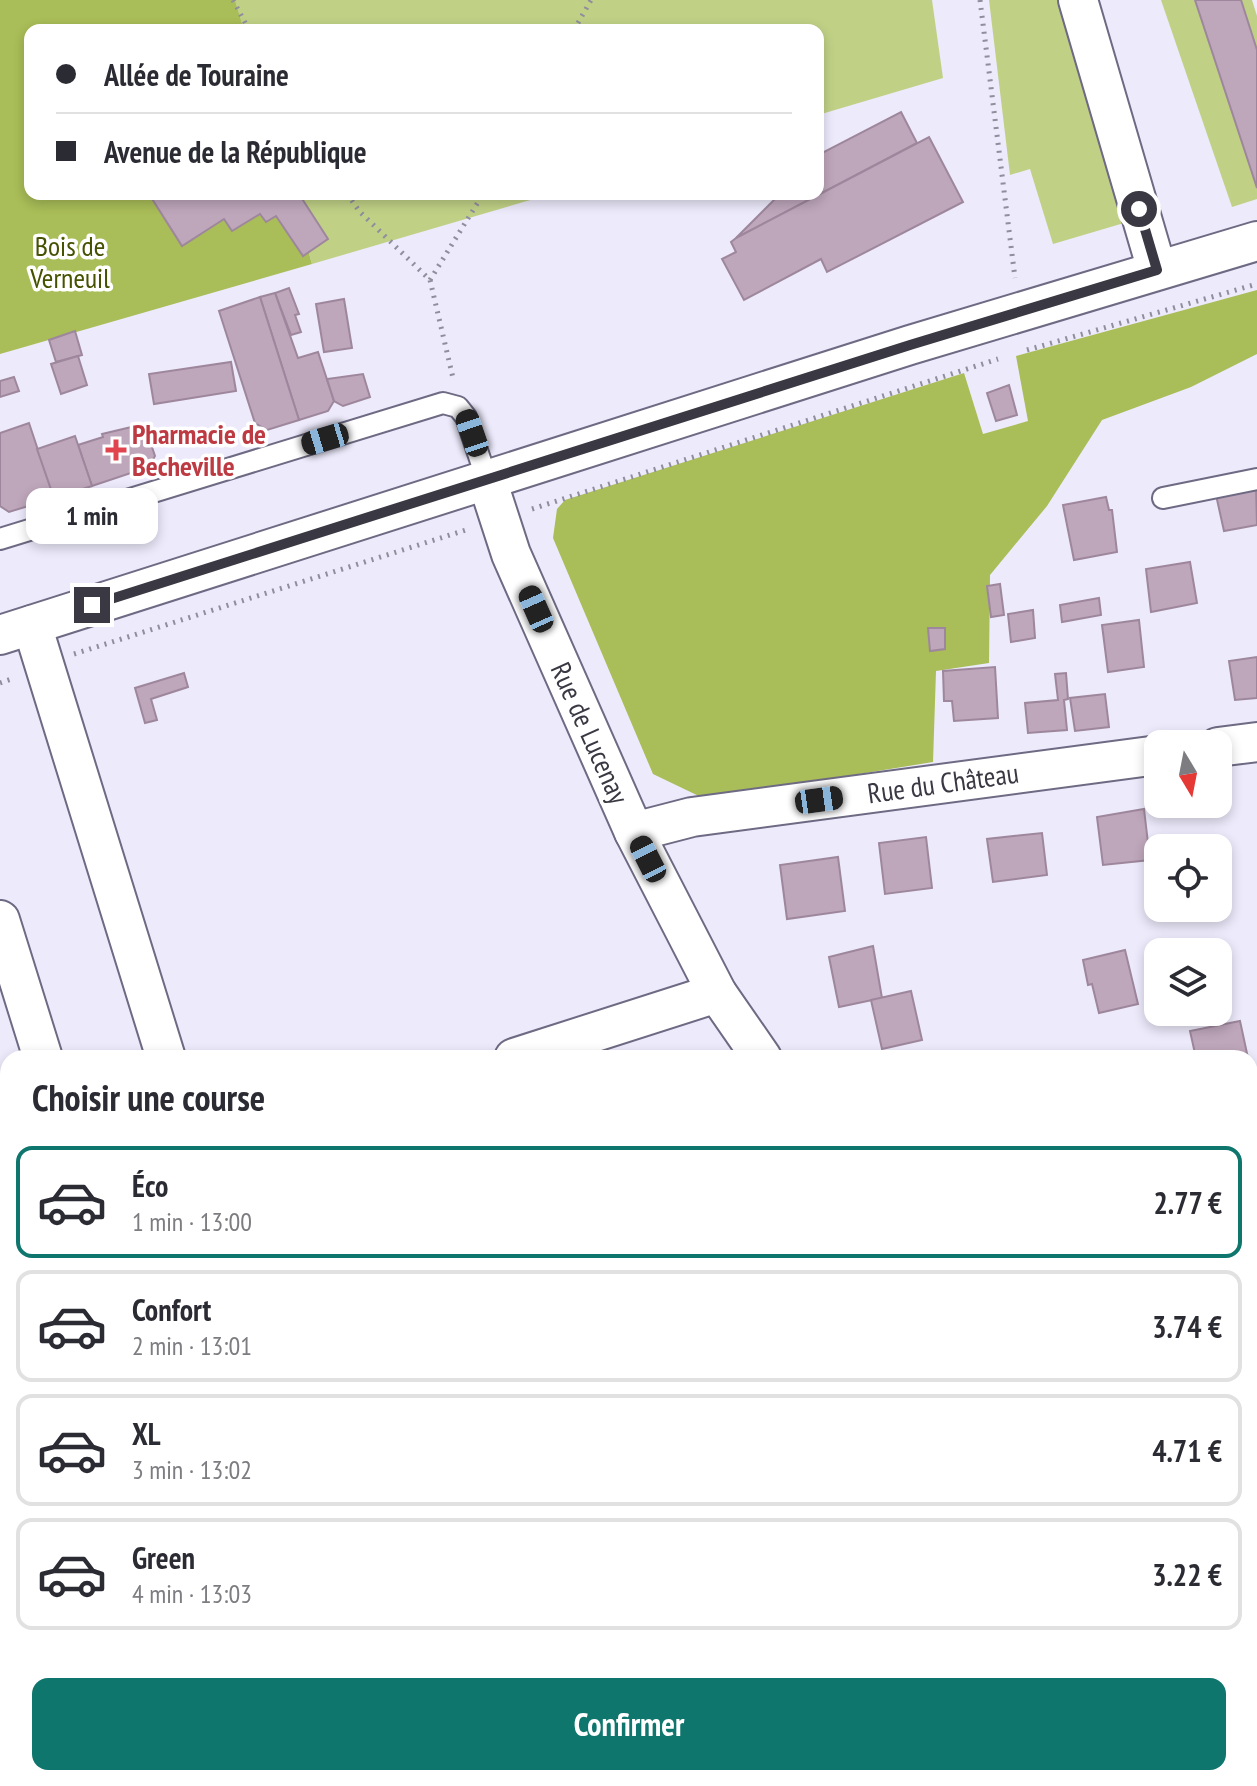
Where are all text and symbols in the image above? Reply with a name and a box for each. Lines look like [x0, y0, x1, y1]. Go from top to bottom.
text: Allée de Touraine [104, 55, 289, 94]
text: Avenue de la République [104, 132, 367, 171]
route start [1121, 191, 1157, 227]
park label: Bois de Verneuil [29, 227, 110, 296]
car [453, 406, 491, 460]
place label: Pharmacie de Becheville [132, 415, 266, 484]
car [299, 421, 351, 457]
marker: Pharmacie de Becheville [107, 441, 125, 459]
callout: 1 min [26, 489, 158, 545]
text: 1 min [66, 499, 118, 532]
car [515, 582, 557, 636]
route end [74, 587, 110, 623]
street label: Rue de Lucenay [543, 656, 638, 810]
north arrow [1144, 730, 1232, 818]
map controls [1144, 730, 1232, 1026]
street label: Rue du Château [865, 754, 1021, 811]
car [794, 785, 844, 815]
car [626, 832, 670, 886]
button: locate [1144, 834, 1232, 922]
button: layers [1144, 938, 1232, 1026]
text: Choisir une course [32, 1074, 265, 1121]
icon: car [36, 1166, 108, 1238]
text: Éco [132, 1166, 168, 1205]
text: 2.77 € [1153, 1183, 1222, 1222]
text: 1 min · 13:00 [132, 1205, 252, 1238]
icon: car [36, 1290, 108, 1362]
text: Confort [132, 1290, 211, 1329]
text: 3.74 € [1152, 1307, 1222, 1346]
text: 2 min · 13:01 [132, 1329, 252, 1362]
icon: car [36, 1414, 108, 1486]
text: XL [132, 1414, 161, 1453]
text: 4.71 € [1152, 1431, 1222, 1470]
text: 3 min · 13:02 [132, 1453, 252, 1486]
icon: car [36, 1538, 108, 1610]
text: Green [132, 1538, 195, 1577]
text: 3.22 € [1152, 1555, 1222, 1594]
text: 4 min · 13:03 [132, 1577, 252, 1610]
button: Confirmer [32, 1678, 1226, 1770]

